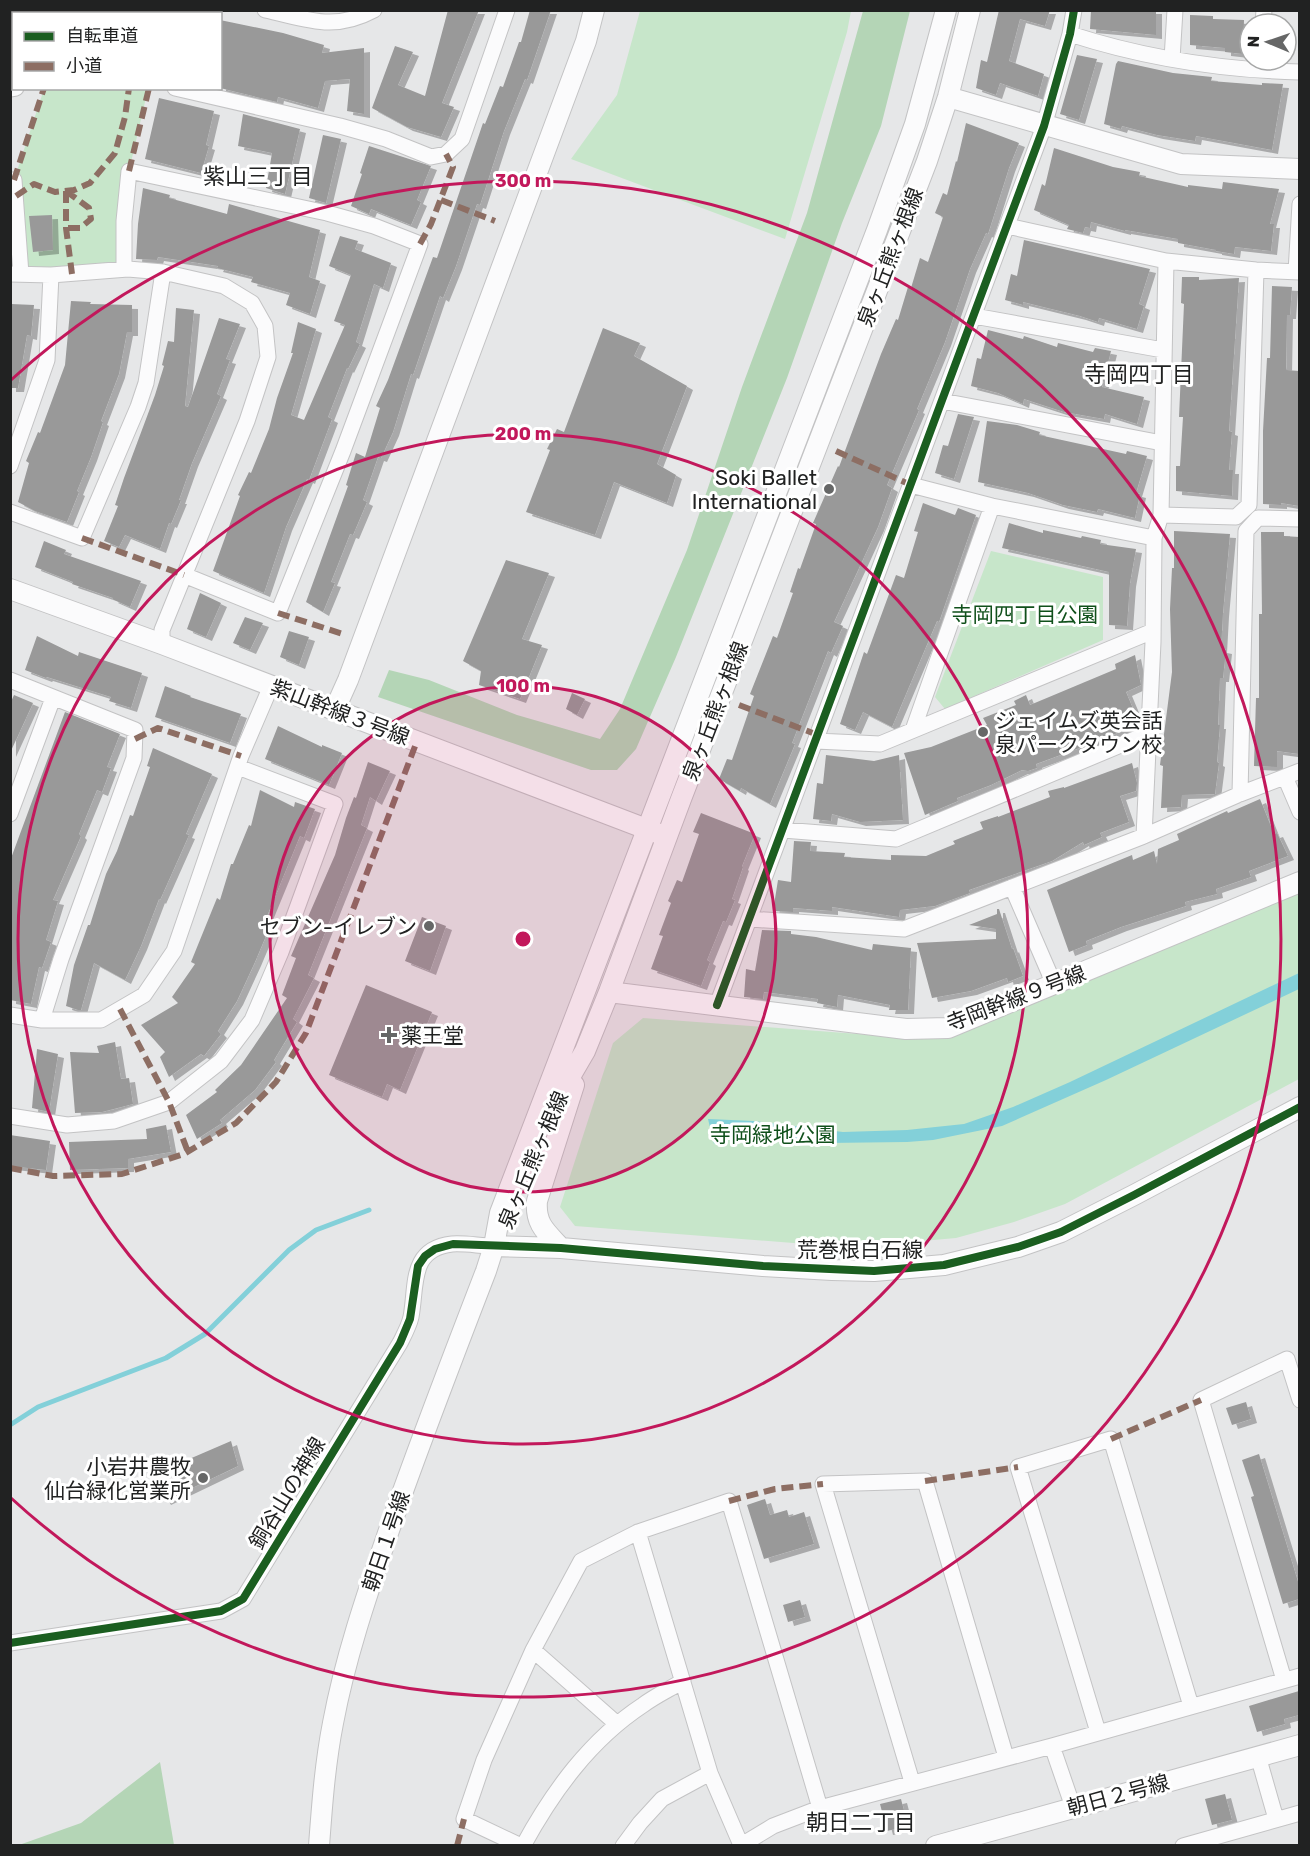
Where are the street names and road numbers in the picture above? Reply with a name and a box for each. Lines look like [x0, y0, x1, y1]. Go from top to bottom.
street label: 泉ヶ丘熊ヶ根線 [852, 184, 928, 330]
street label: 泉ヶ丘熊ヶ根線 [677, 638, 753, 784]
street label: 紫山幹線３号線 [267, 674, 413, 750]
street label: 寺岡幹線９号線 [943, 960, 1089, 1036]
street label: 泉ヶ丘熊ヶ根線 [493, 1087, 573, 1233]
street label: 荒巻根白石線 [797, 1237, 923, 1262]
street label: 銅谷山の神線 [244, 1433, 330, 1553]
street label: 朝日１号線 [357, 1487, 415, 1595]
street label: 朝日２号線 [1064, 1769, 1172, 1821]

